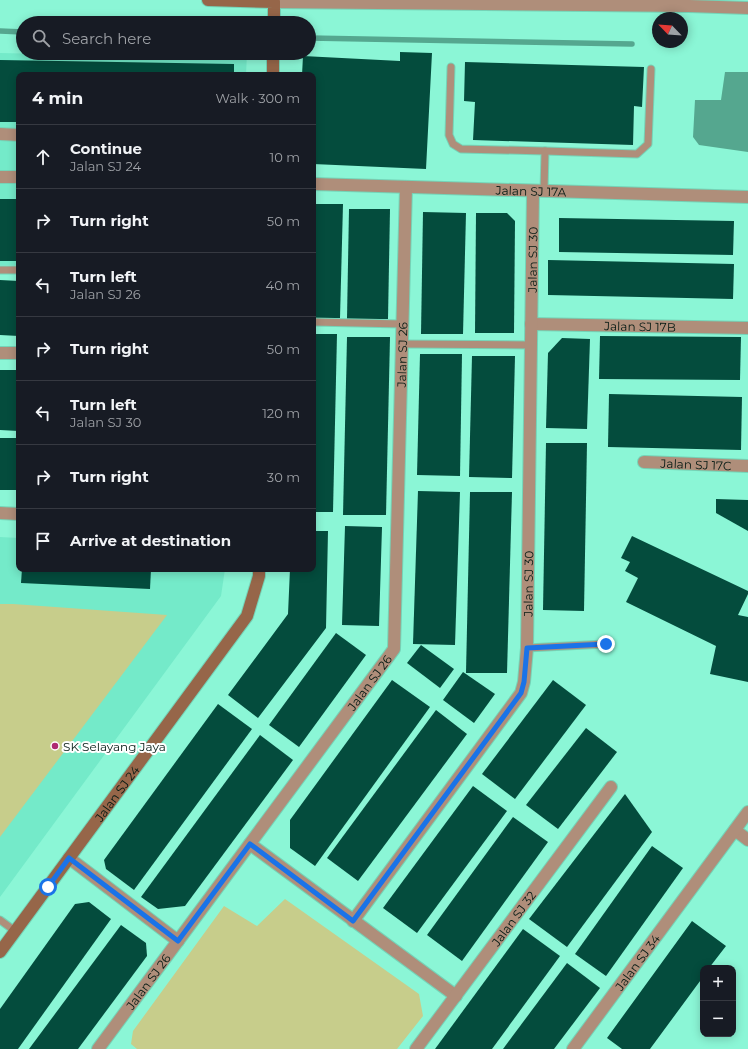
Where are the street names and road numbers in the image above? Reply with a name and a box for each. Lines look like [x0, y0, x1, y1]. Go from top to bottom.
street label: Jalan SJ 17A [494, 182, 567, 199]
street label: Jalan SJ 30 [524, 227, 540, 294]
street label: Jalan SJ 17B [603, 318, 676, 334]
street label: Jalan SJ 26 [393, 322, 410, 389]
street label: Jalan SJ 17C [659, 455, 732, 473]
street label: Jalan SJ 30 [520, 551, 536, 618]
street label: Jalan SJ 26 [343, 652, 395, 714]
street label: Jalan SJ 24 [91, 762, 142, 825]
street label: Jalan SJ 32 [487, 888, 539, 950]
street label: Jalan SJ 34 [611, 931, 663, 994]
street label: Jalan SJ 26 [122, 951, 173, 1013]

